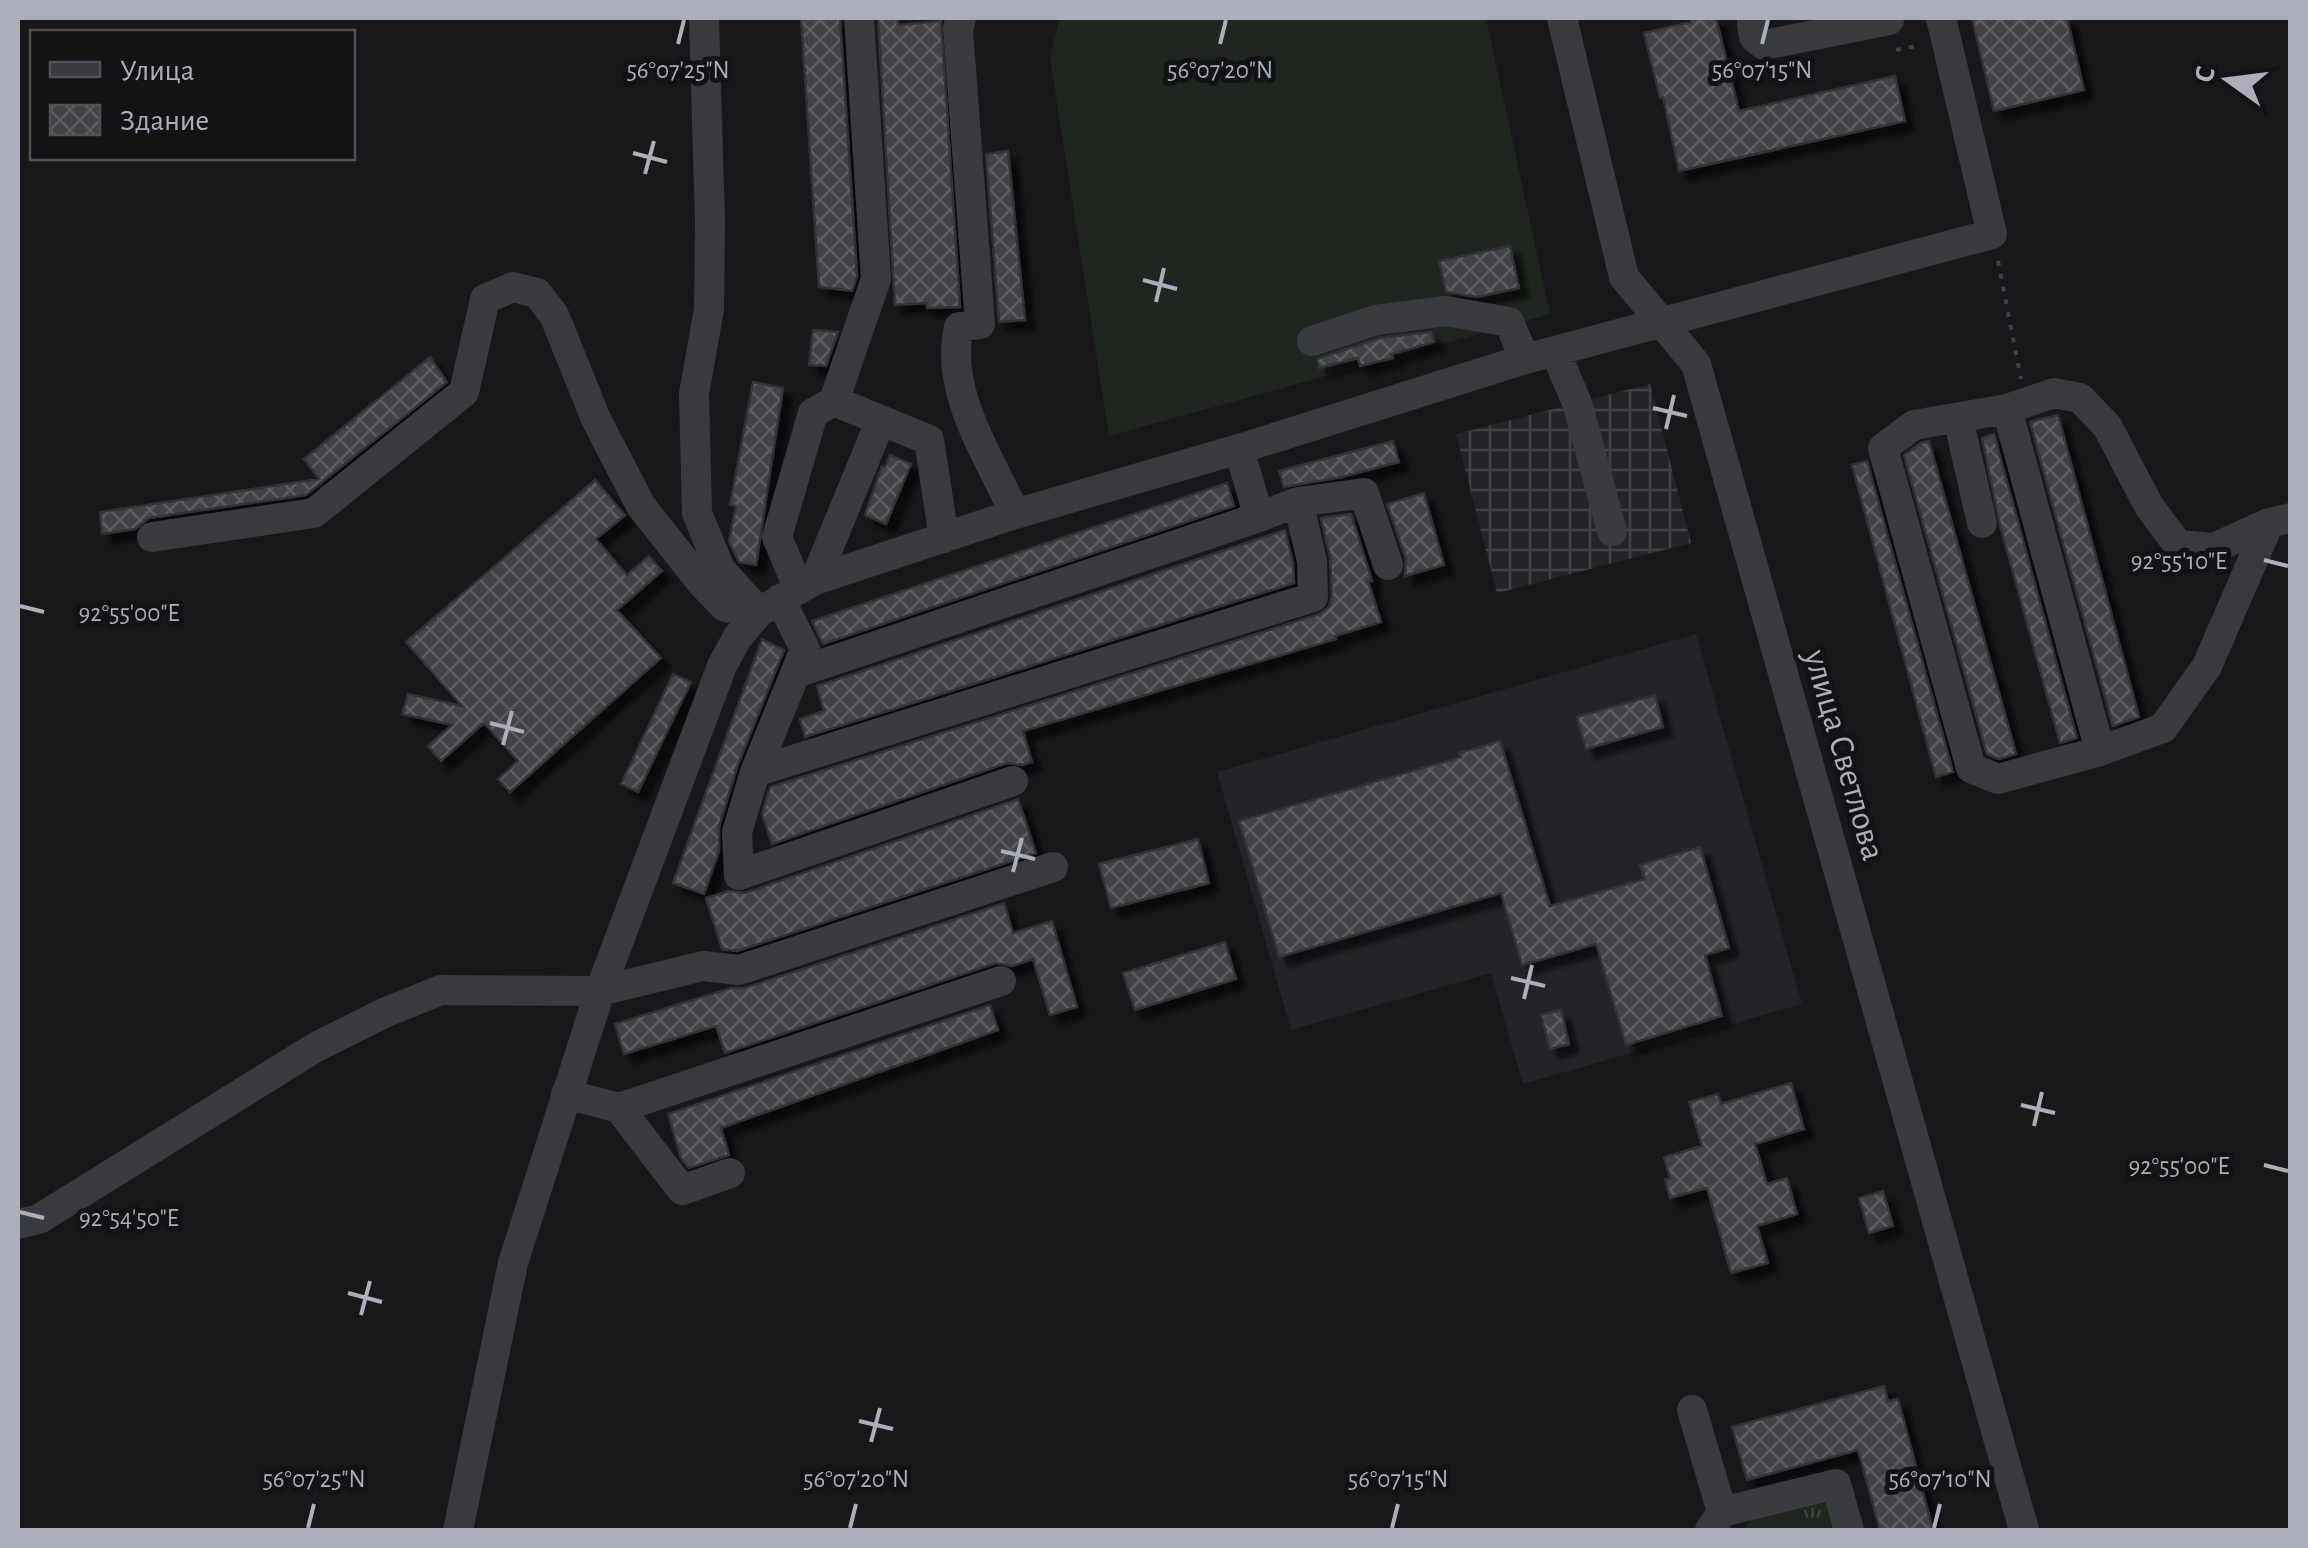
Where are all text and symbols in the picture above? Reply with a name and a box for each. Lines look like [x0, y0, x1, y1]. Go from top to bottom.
legend [30, 30, 355, 160]
north arrow [2178, 30, 2278, 130]
text: Улица [120, 56, 195, 86]
text: 56°07'25"N [626, 58, 730, 83]
text: 56°07'20"N [1167, 58, 1273, 83]
text: 56°07'15"N [1712, 58, 1812, 83]
text: С [2190, 64, 2221, 85]
text: Здание [120, 106, 209, 136]
text: 92°55'10"E [2131, 549, 2227, 574]
text: 92°55'00"E [79, 601, 179, 626]
street label: улица Светлова [1797, 645, 1891, 864]
text: 92°55'00"E [2129, 1154, 2229, 1179]
text: 92°54'50"E [79, 1206, 179, 1231]
text: 56°07'25"N [262, 1467, 366, 1492]
text: 56°07'20"N [803, 1467, 909, 1492]
text: 56°07'15"N [1348, 1467, 1448, 1492]
text: 56°07'10"N [1888, 1467, 1992, 1492]

